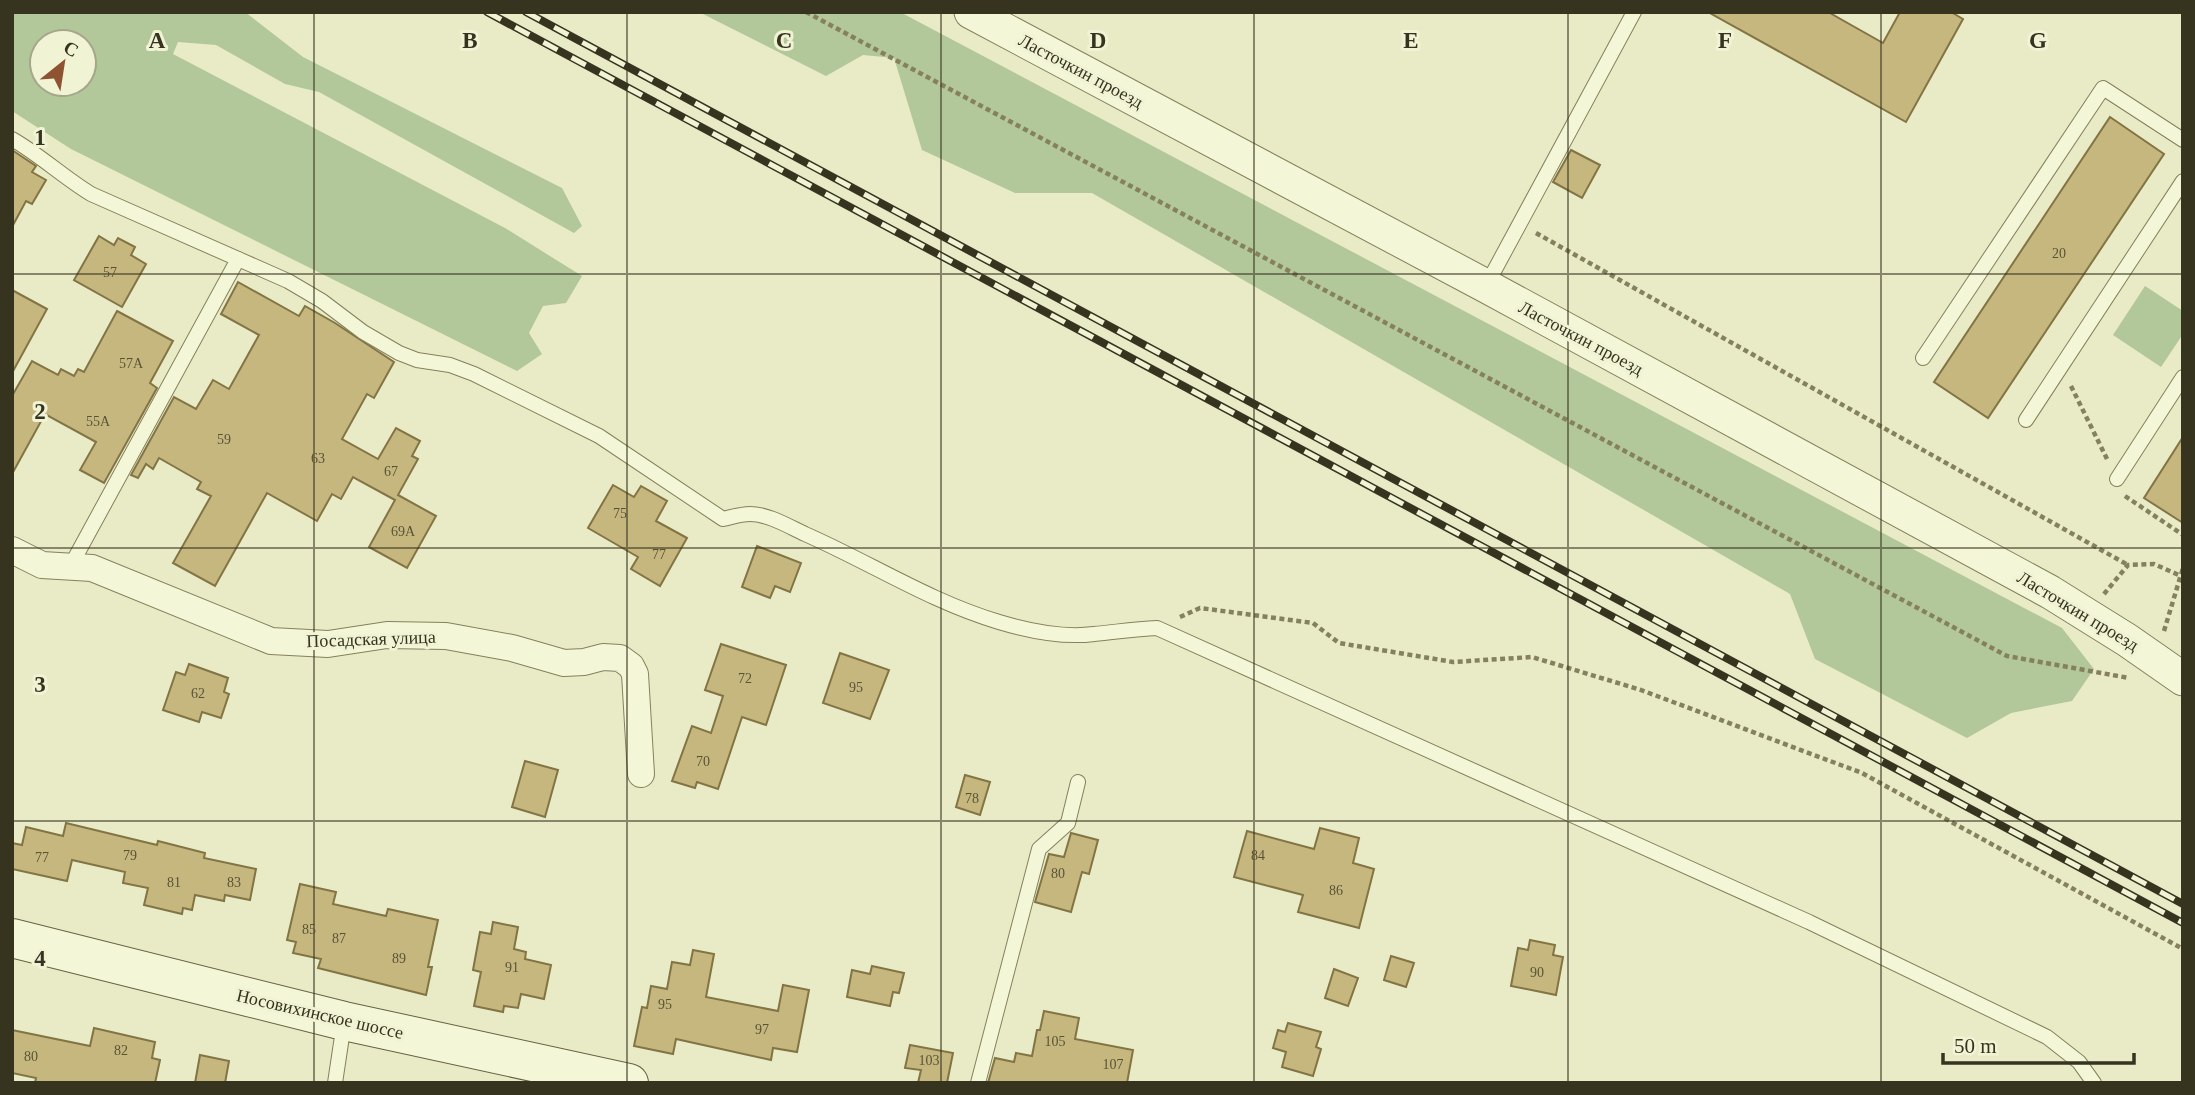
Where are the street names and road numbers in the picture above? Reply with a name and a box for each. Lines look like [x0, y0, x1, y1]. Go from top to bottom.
street label: Ласточкин проезд [1015, 30, 1147, 112]
street label: Ласточкин проезд [1515, 297, 1647, 379]
street label: Ласточкин проезд [2014, 567, 2142, 655]
street label: Посадская улица [306, 627, 436, 651]
street label: Носовихинское шоссе [235, 985, 406, 1043]

